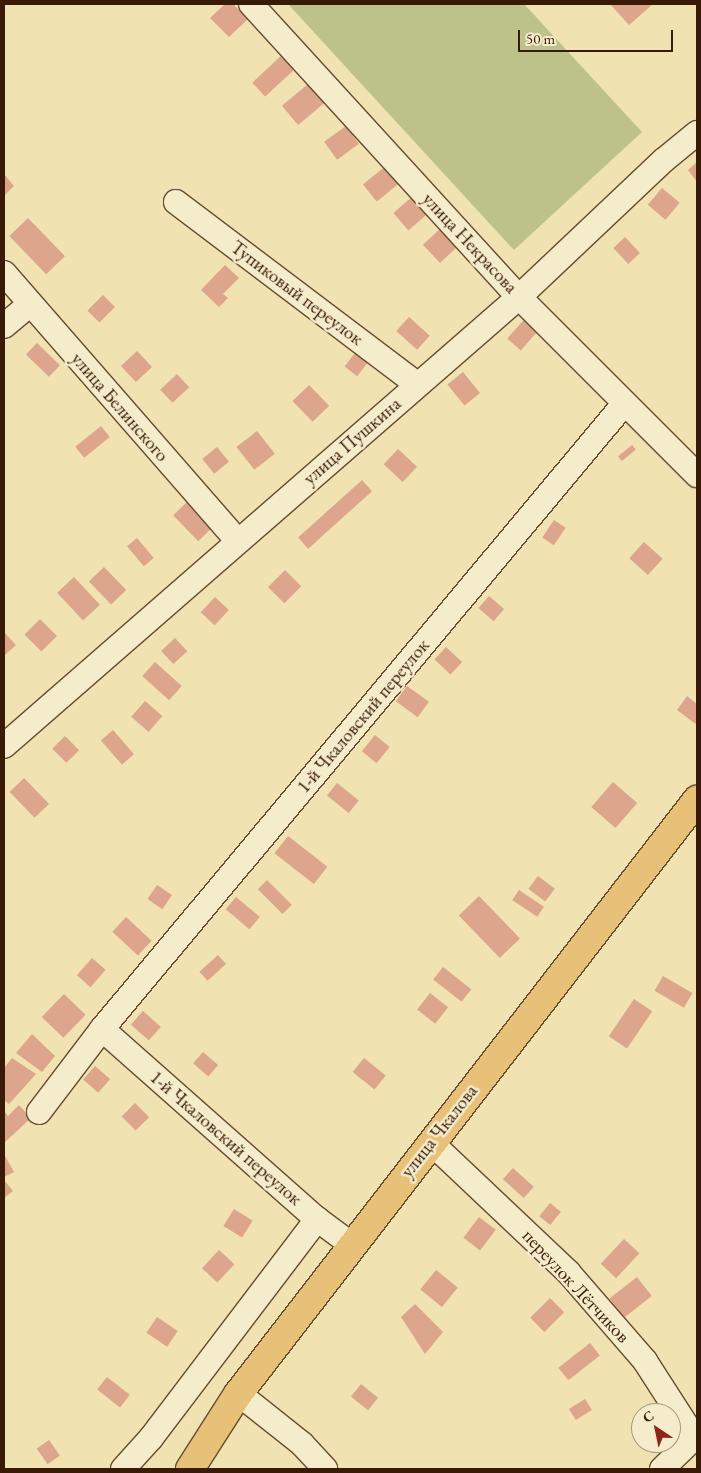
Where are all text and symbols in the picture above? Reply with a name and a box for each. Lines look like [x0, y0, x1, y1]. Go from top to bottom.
scale bar [521, 20, 676, 52]
text: 50 m [526, 29, 555, 48]
street label: улица Некрасова [418, 188, 522, 298]
street label: Тупиковый переулок [226, 236, 368, 350]
street label: улица Белинского [66, 348, 174, 466]
street label: улица Пушкина [298, 392, 406, 490]
street label: 1-й Чкаловский переулок [292, 634, 434, 798]
street label: 1-й Чкаловский переулок [145, 1066, 307, 1210]
street label: улица Чкалова [396, 1080, 482, 1182]
street label: переулок Лётчиков [518, 1224, 634, 1348]
north arrow [631, 1403, 681, 1453]
text: С [639, 1406, 657, 1427]

